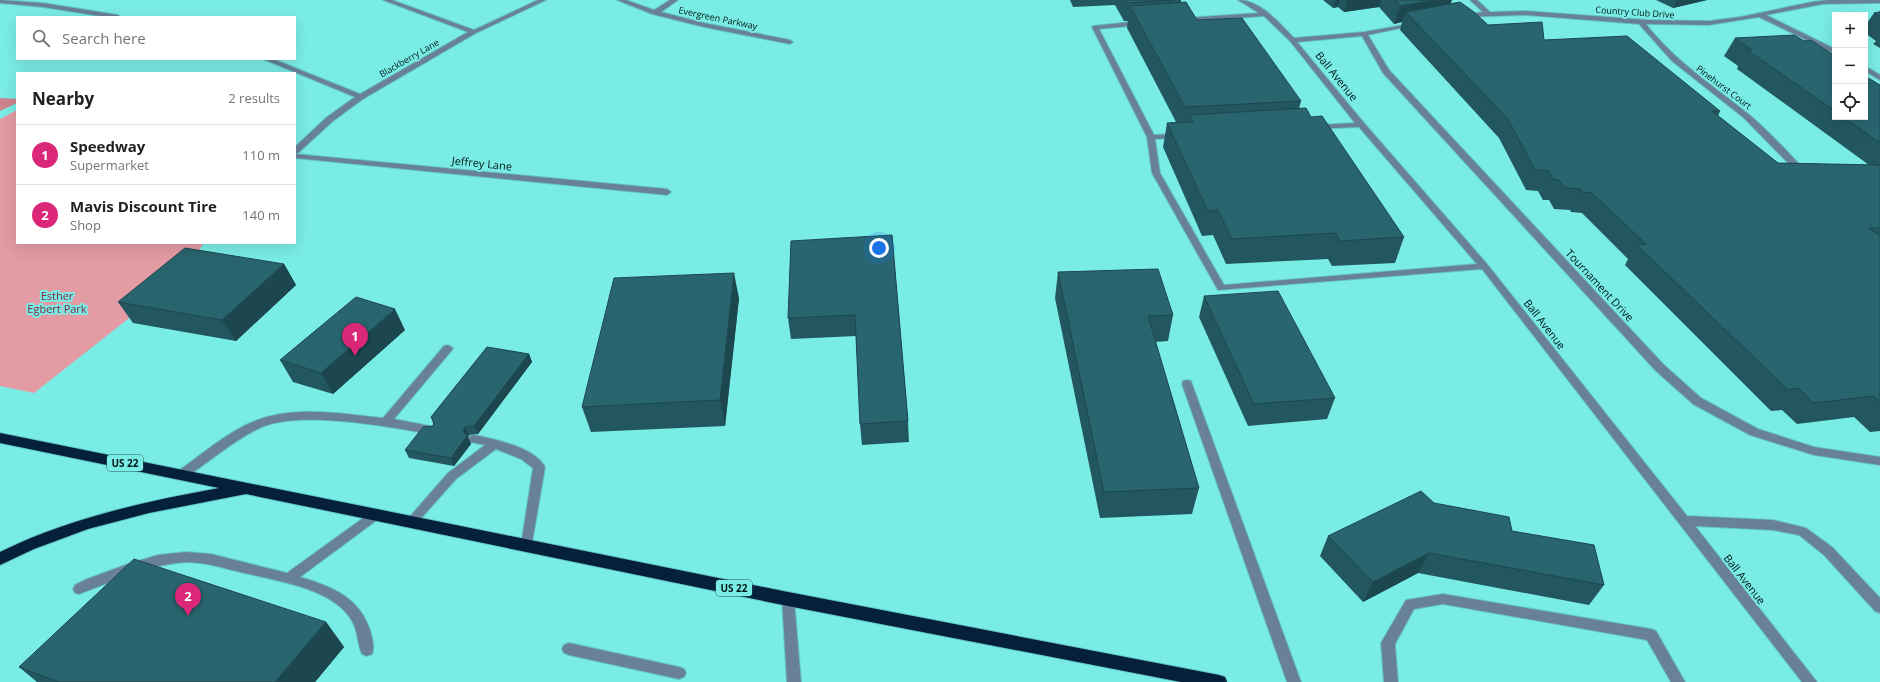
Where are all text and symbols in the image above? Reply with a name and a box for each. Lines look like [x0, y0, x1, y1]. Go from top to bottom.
street label: Evergreen Parkway [677, 3, 759, 33]
street label: Country Club Drive [1595, 3, 1675, 21]
map controls [1832, 12, 1868, 120]
button: + [1832, 12, 1868, 48]
search box [16, 16, 296, 60]
icon: search [30, 27, 52, 49]
text: Search here [62, 28, 146, 48]
street label: Blackberry Lane [377, 36, 441, 80]
street label: Ball Avenue [1312, 48, 1362, 104]
button: − [1832, 48, 1868, 84]
street label: Pinehurst Court [1694, 62, 1754, 112]
button: locate [1832, 84, 1868, 120]
text: Nearby [32, 87, 94, 110]
text: 2 results [228, 89, 280, 107]
text: Speedway [70, 136, 145, 156]
text: 1 [41, 146, 49, 164]
text: 110 m [242, 146, 280, 164]
street label: Jeffrey Lane [450, 152, 513, 174]
text: Supermarket [70, 156, 149, 174]
text: Mavis Discount Tire [70, 196, 217, 216]
text: 2 [41, 206, 49, 224]
text: 140 m [242, 206, 280, 224]
text: Shop [70, 216, 101, 234]
your location [869, 238, 889, 258]
street label: Tournament Drive [1563, 246, 1637, 324]
park label: Esther Egbert Park [27, 288, 87, 316]
street label: Ball Avenue [1521, 296, 1569, 352]
pin: 1 [342, 323, 368, 356]
road number: US 22 [107, 455, 143, 471]
street label: Ball Avenue [1721, 551, 1769, 607]
road number: US 22 [716, 580, 752, 596]
pin: 2 [175, 583, 201, 616]

